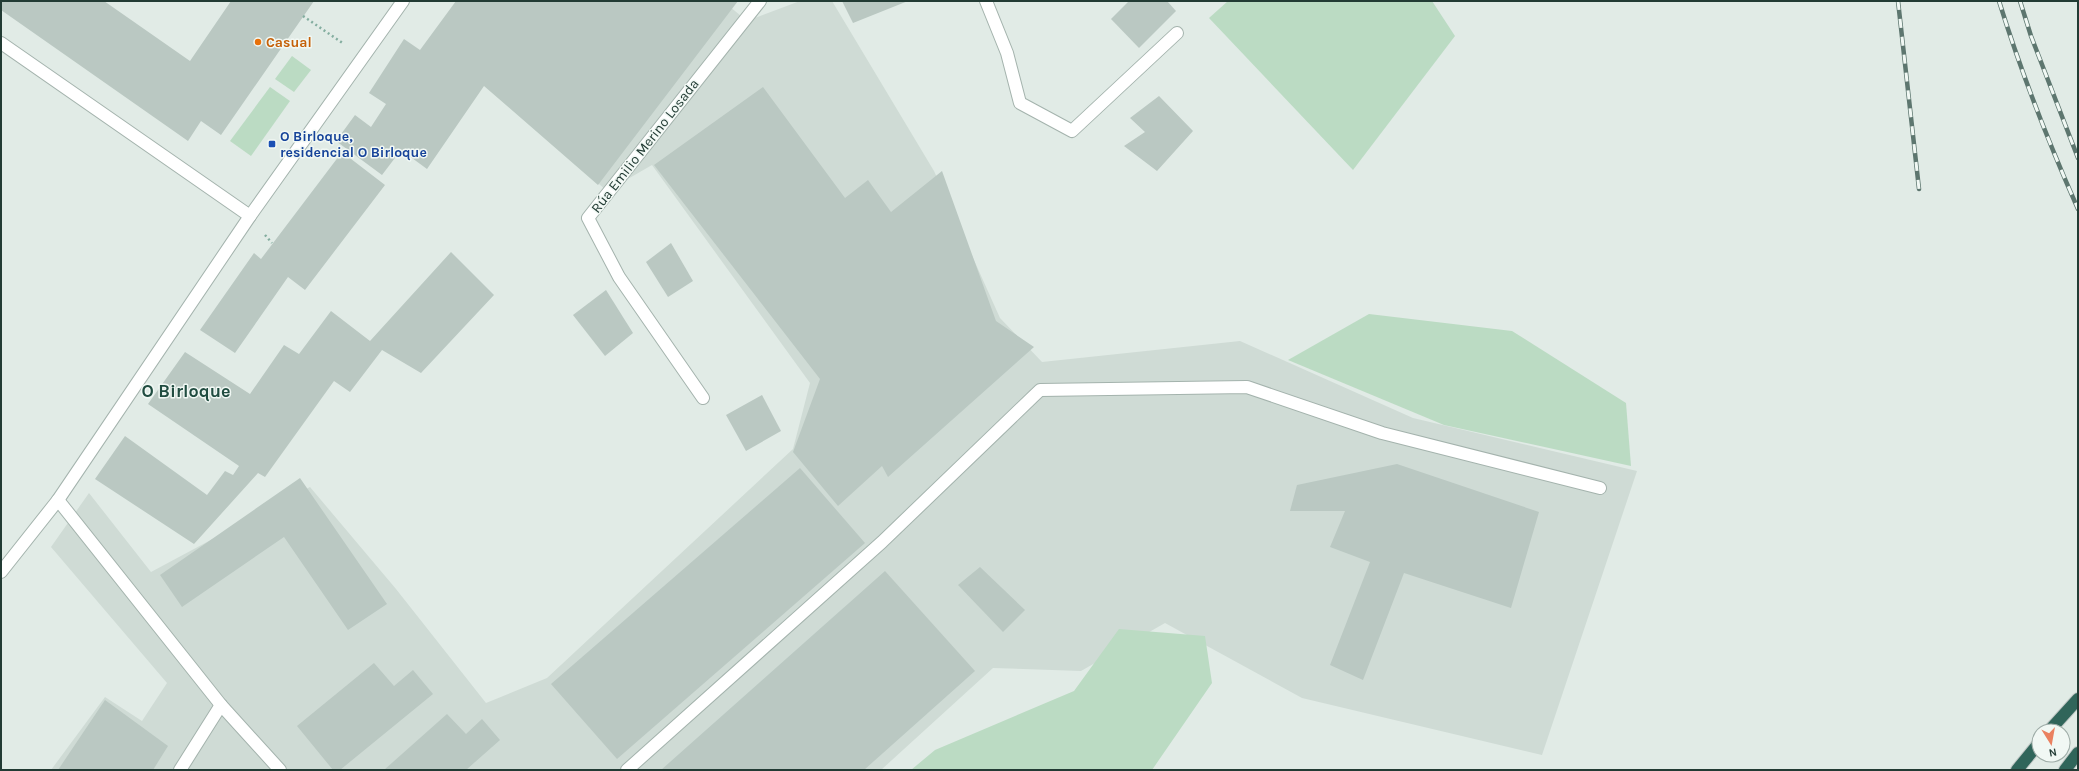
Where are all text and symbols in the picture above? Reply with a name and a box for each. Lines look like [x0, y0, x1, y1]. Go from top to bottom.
place label: Casual [266, 34, 312, 51]
marker: Casual [253, 37, 263, 47]
street label: Rúa Emilio Merino Losada [587, 76, 703, 216]
place label: O Birloque, residencial O Birloque [280, 128, 427, 161]
marker: O Birloque, residencial O Birloque [267, 139, 277, 149]
district label: O Birloque [142, 380, 230, 402]
north arrow [2031, 723, 2071, 763]
text: N [2048, 745, 2058, 759]

